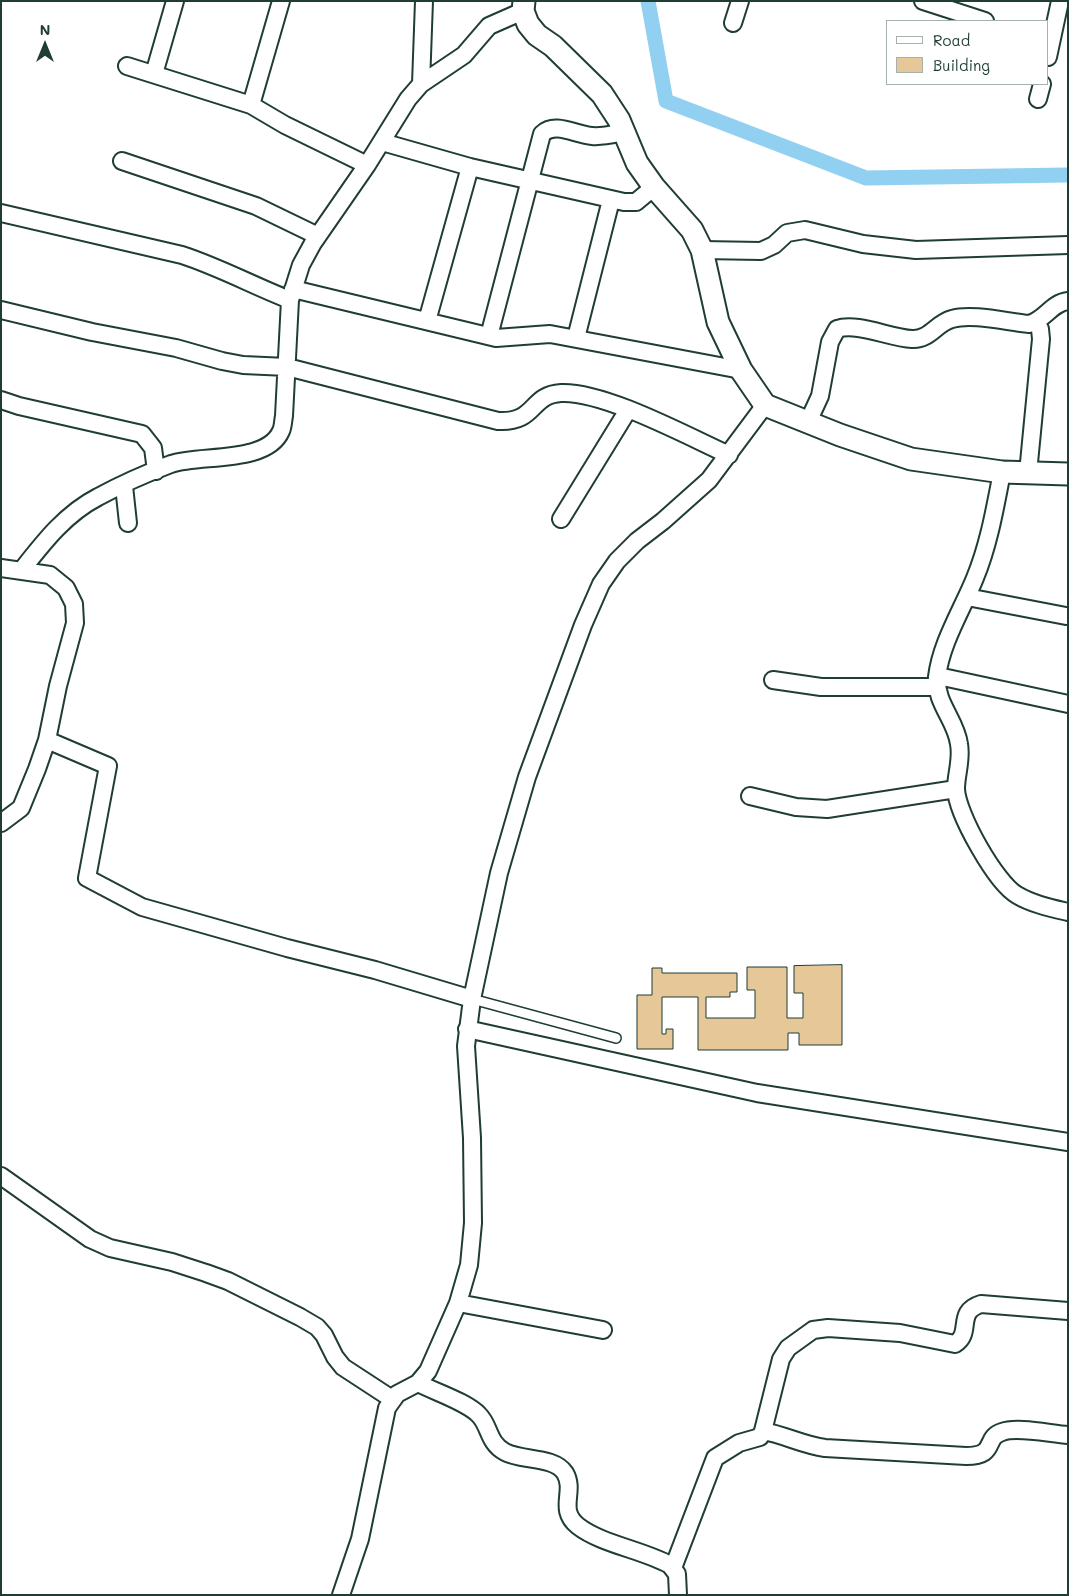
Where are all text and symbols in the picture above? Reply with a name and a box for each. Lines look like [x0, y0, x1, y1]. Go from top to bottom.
north arrow [20, 20, 70, 70]
text: N [40, 20, 50, 39]
legend [886, 20, 1049, 85]
text: Road [933, 30, 970, 50]
text: Building [933, 55, 990, 75]

